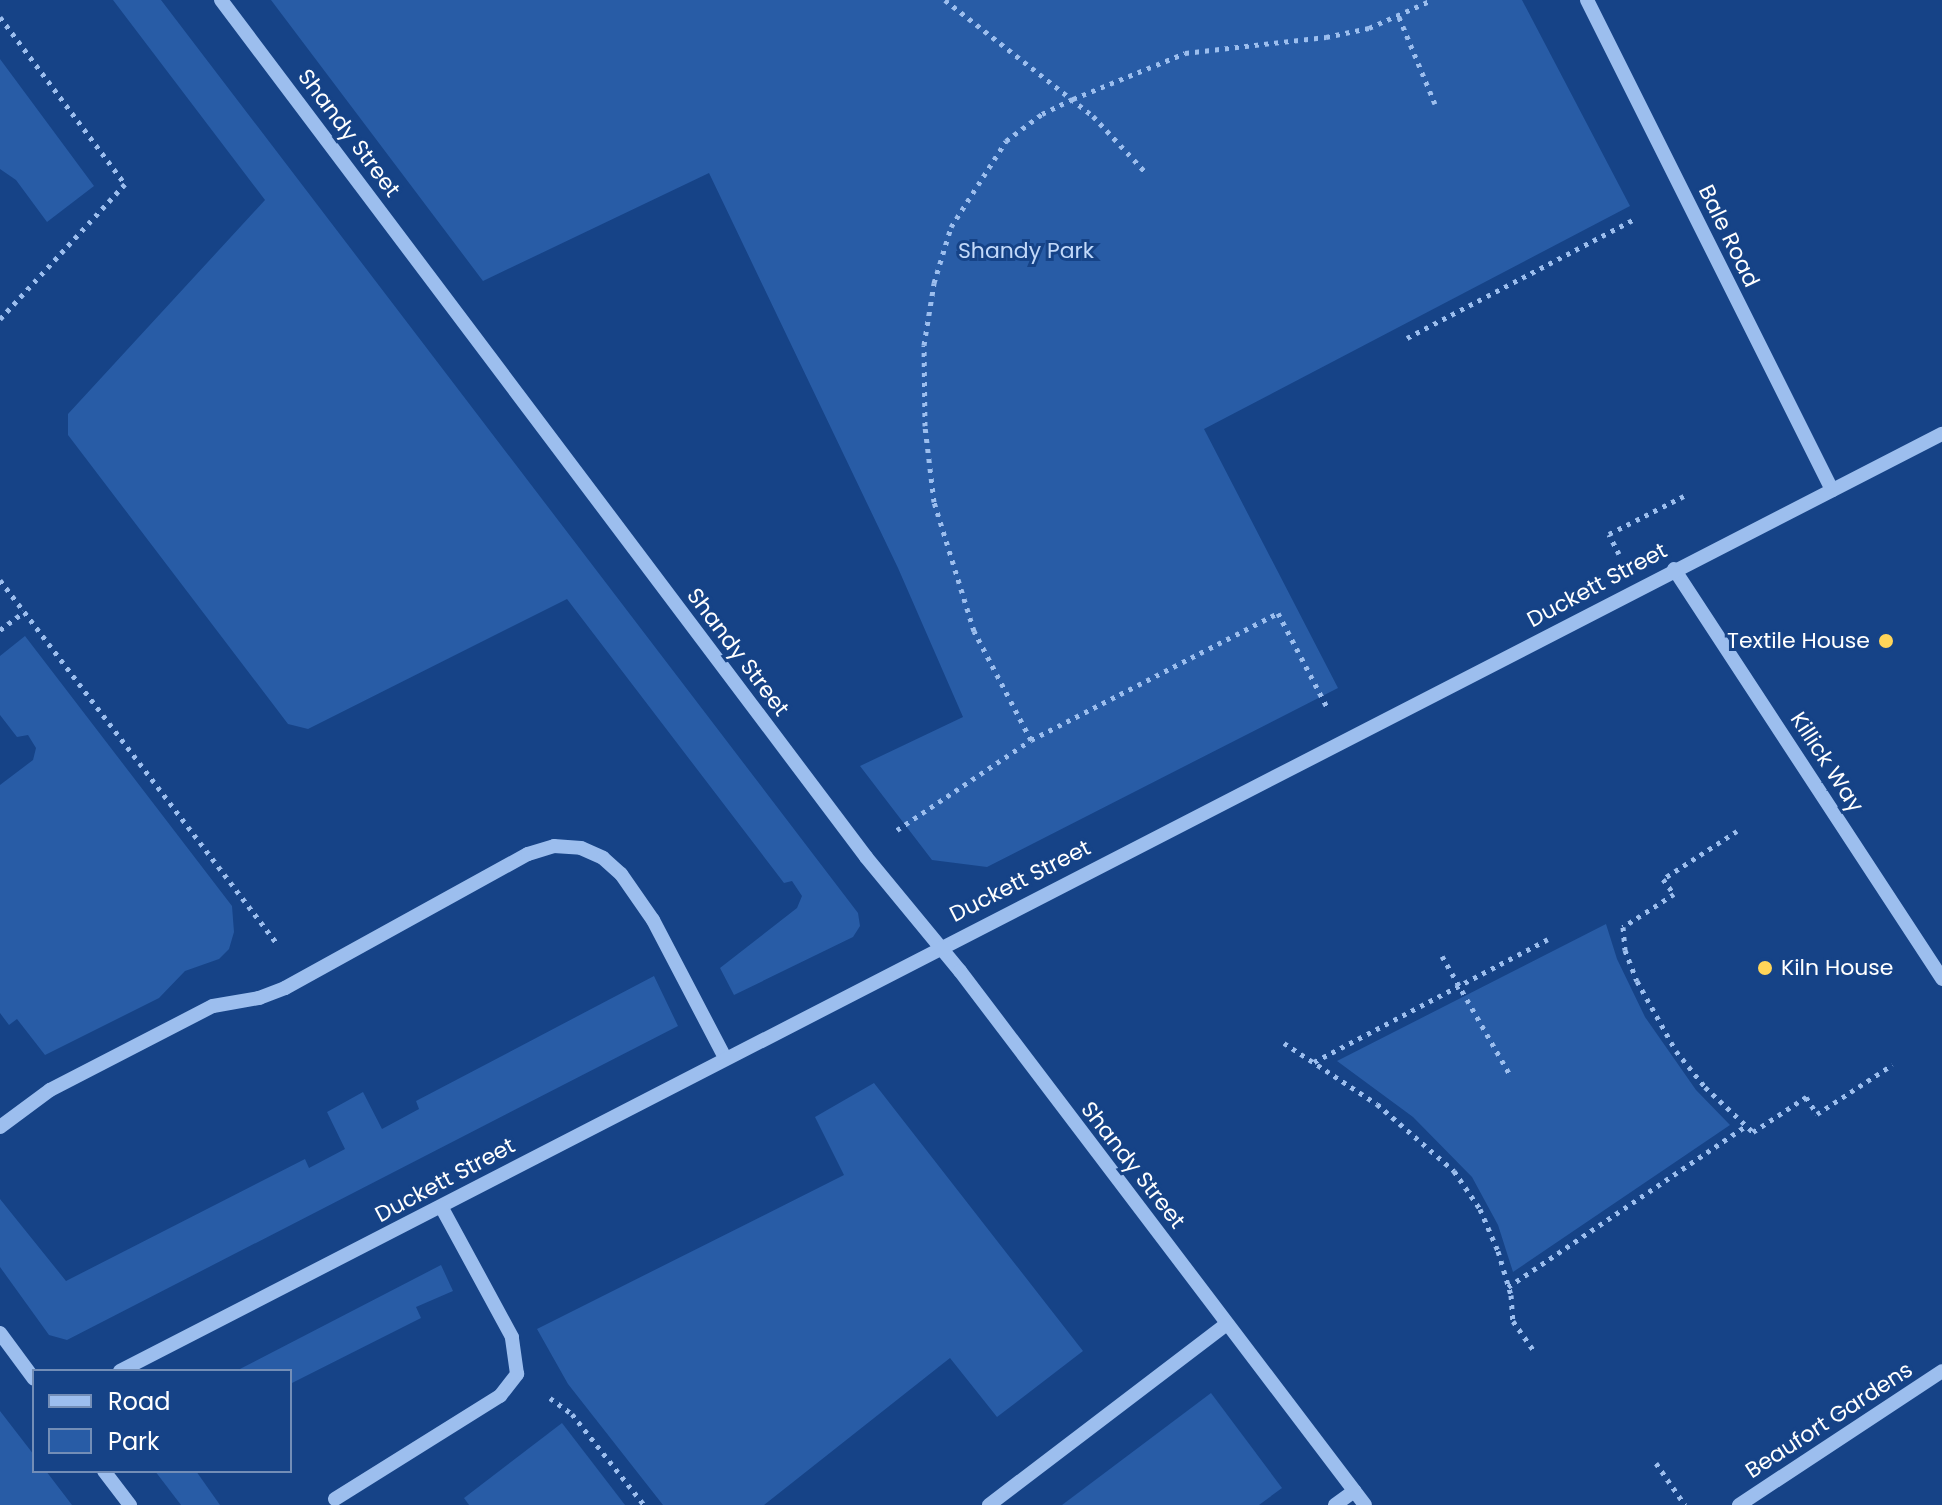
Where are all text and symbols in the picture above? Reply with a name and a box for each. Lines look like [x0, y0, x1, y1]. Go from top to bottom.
street label: Shandy Street [292, 64, 406, 202]
street label: Bale Road [1693, 181, 1765, 291]
park label: Shandy Park [958, 238, 1094, 264]
street label: Duckett Street [1523, 537, 1671, 633]
street label: Shandy Street [681, 583, 795, 721]
place label: Textile House [1727, 628, 1870, 654]
marker: Textile House [1877, 632, 1895, 650]
street label: Killick Way [1785, 707, 1869, 817]
street label: Duckett Street [945, 834, 1095, 928]
place label: Kiln House [1781, 955, 1893, 981]
marker: Kiln House [1756, 959, 1774, 977]
street label: Shandy Street [1075, 1096, 1191, 1234]
street label: Duckett Street [371, 1132, 519, 1228]
street label: Beaufort Gardens [1741, 1356, 1917, 1484]
legend [32, 1369, 292, 1473]
text: Road [108, 1385, 170, 1418]
text: Park [108, 1425, 159, 1458]

